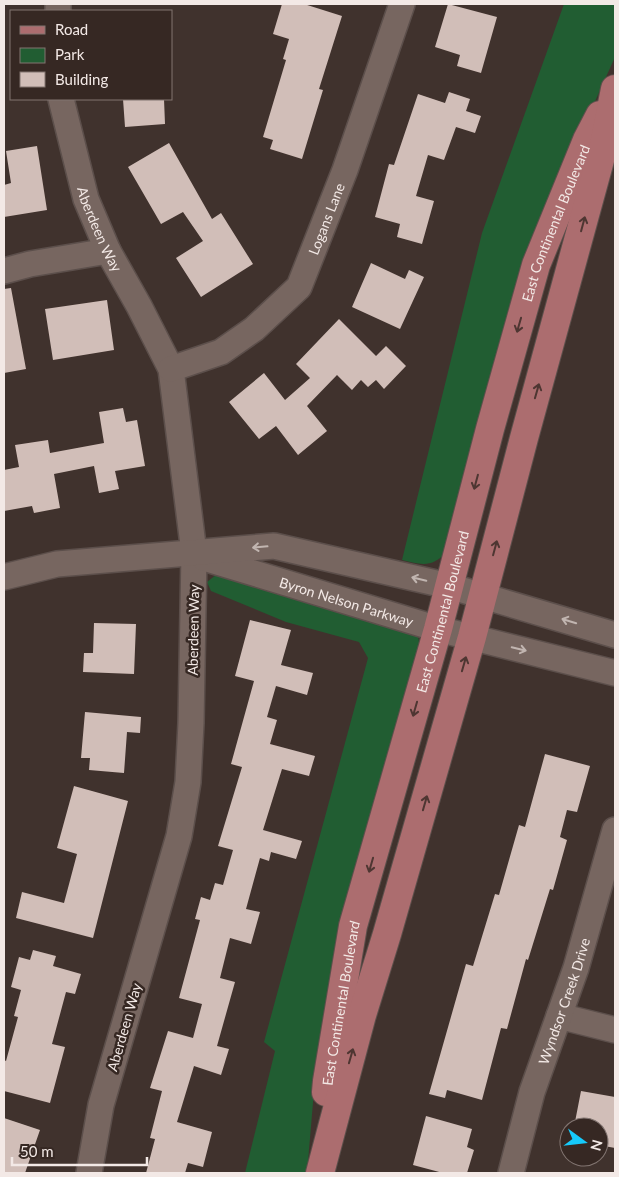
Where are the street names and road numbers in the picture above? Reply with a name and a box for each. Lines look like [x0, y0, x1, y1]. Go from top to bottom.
street label: East Continental Boulevard [518, 142, 593, 304]
street label: Logans Lane [304, 180, 348, 257]
street label: Aberdeen Way [75, 185, 127, 275]
street label: East Continental Boulevard [412, 529, 472, 694]
street label: Byron Nelson Parkway [277, 573, 416, 630]
street label: Aberdeen Way [184, 584, 202, 676]
street label: East Continental Boulevard [318, 919, 363, 1086]
street label: Wyndsor Creek Drive [534, 936, 593, 1067]
street label: Aberdeen Way [103, 980, 145, 1073]

